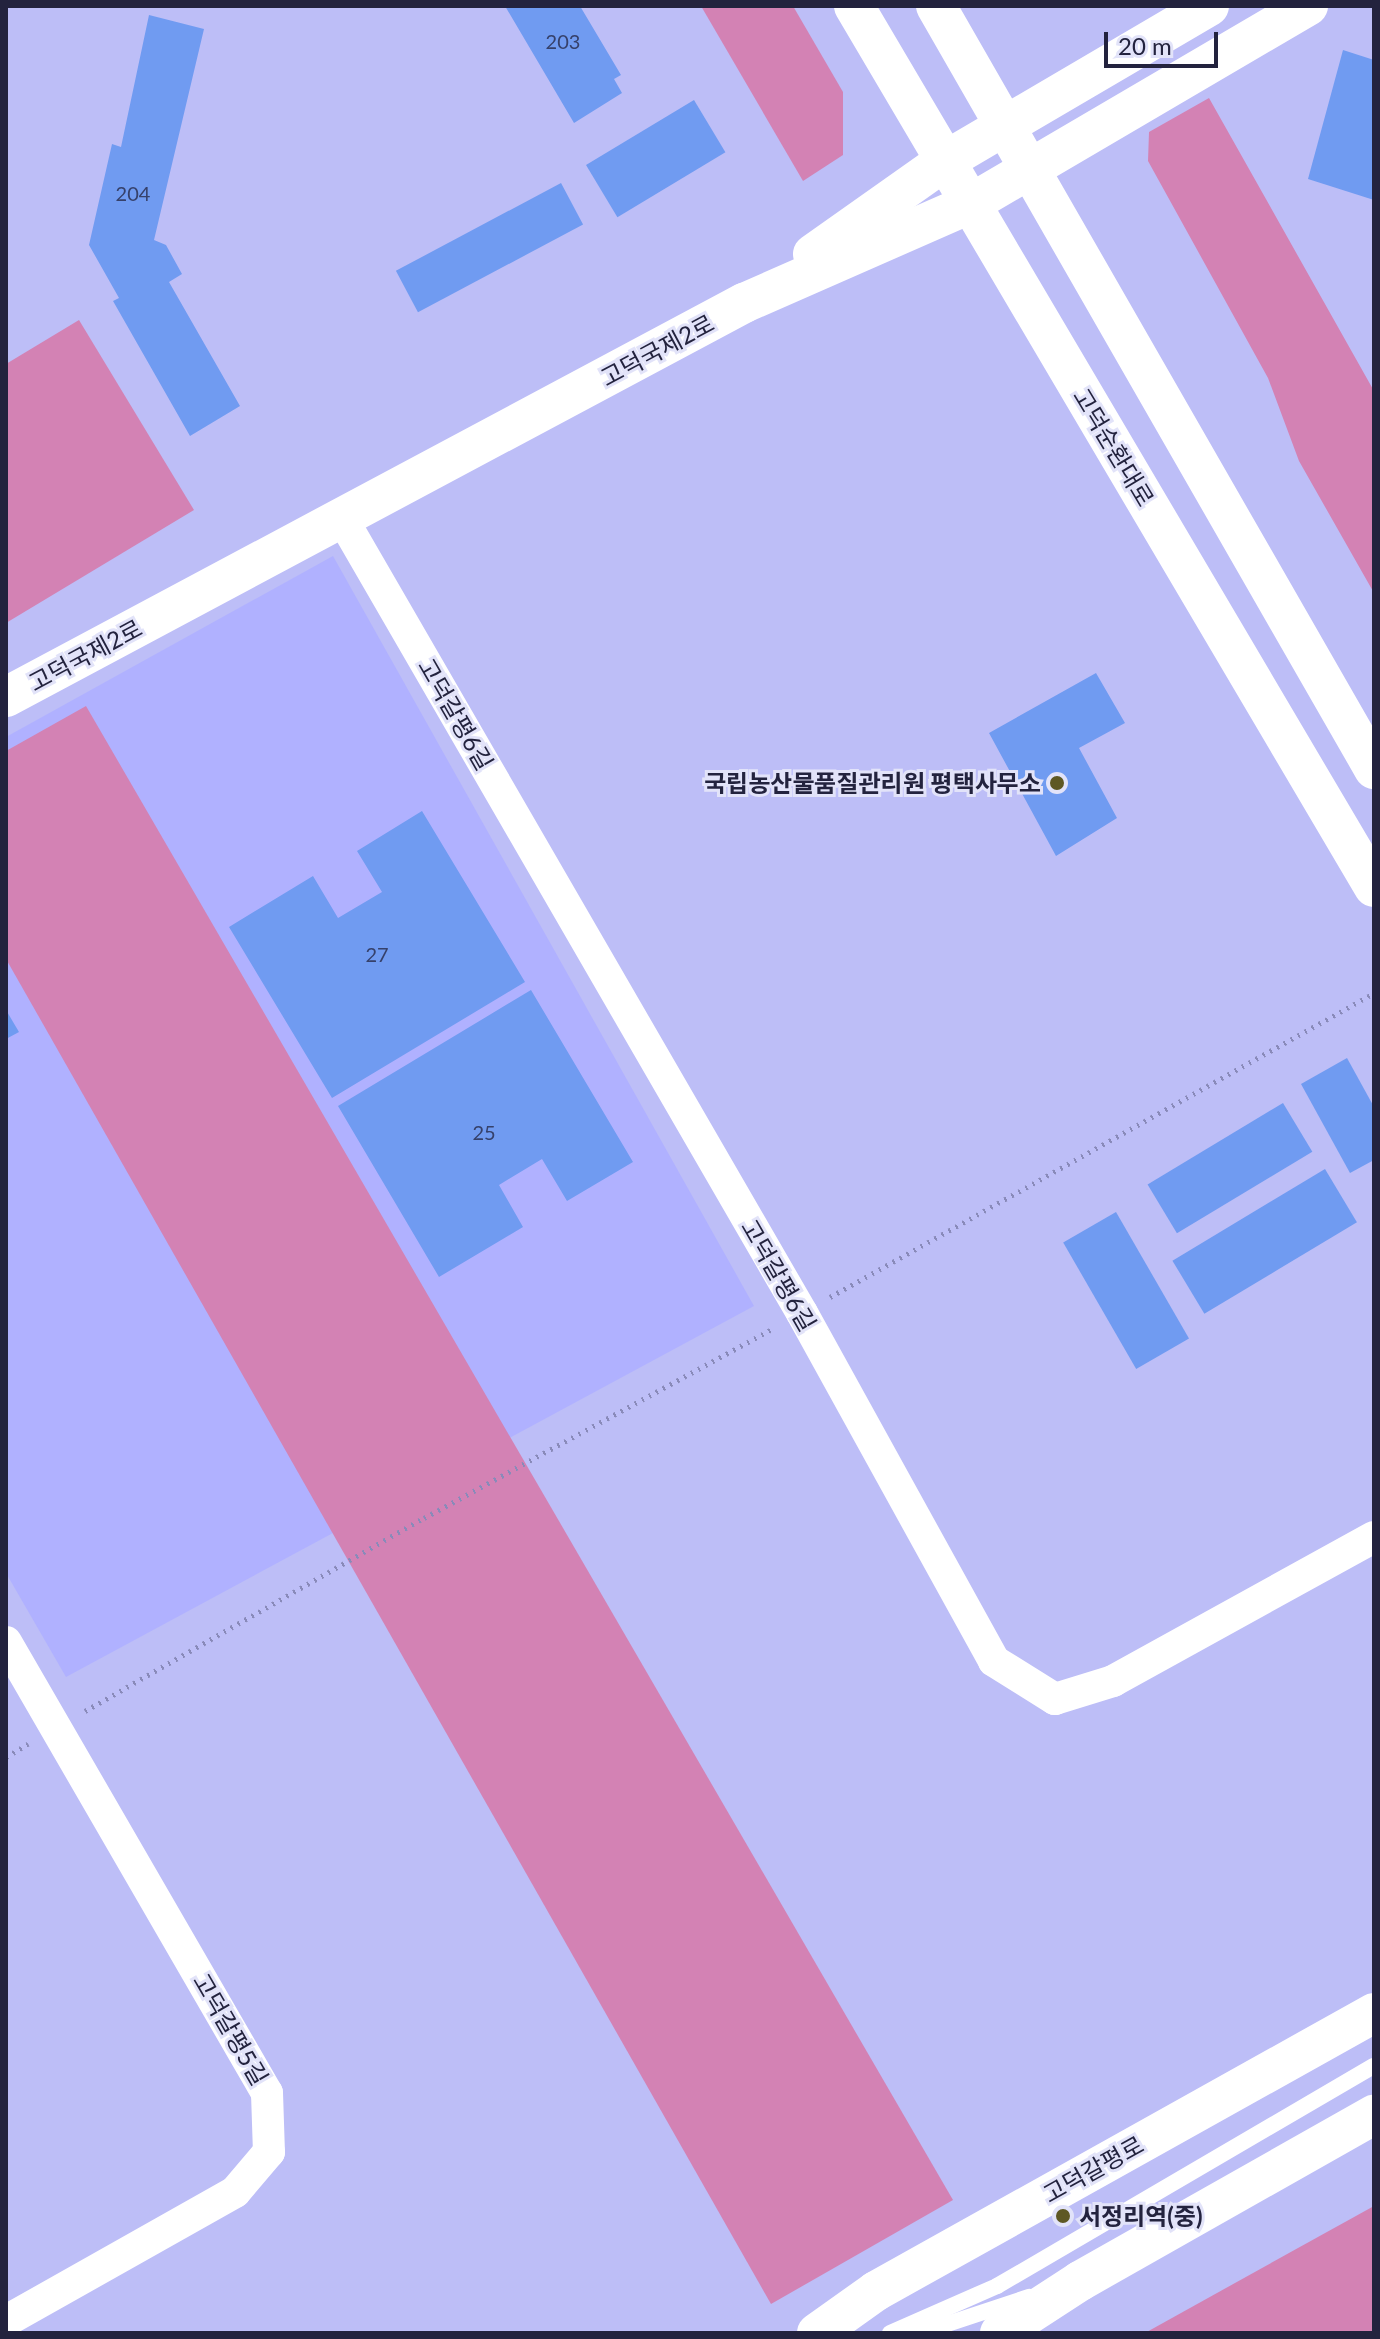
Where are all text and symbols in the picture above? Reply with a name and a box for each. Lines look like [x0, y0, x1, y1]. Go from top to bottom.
scale bar [1108, 16, 1222, 66]
house number: 203 [546, 29, 580, 53]
text: 20 m [1118, 31, 1172, 60]
house number: 204 [116, 181, 150, 205]
street label: 고덕국제2로 [595, 308, 719, 392]
street label: 고덕순환대로 [1068, 383, 1160, 511]
street label: 고덕국제2로 [23, 613, 147, 697]
street label: 고덕갈평6길 [412, 653, 500, 775]
place label: 국립농산물품질관리원 평택사무소 [704, 769, 1041, 797]
marker: 국립농산물품질관리원 평택사무소 [1048, 774, 1066, 792]
house number: 27 [365, 942, 389, 966]
house number: 25 [472, 1120, 496, 1144]
street label: 고덕갈평6길 [735, 1214, 823, 1336]
street label: 고덕갈평5길 [187, 1968, 275, 2090]
street label: 고덕갈평로 [1038, 2130, 1148, 2208]
place label: 서정리역(중) [1079, 2202, 1203, 2230]
marker: 서정리역(중) [1054, 2207, 1072, 2225]

